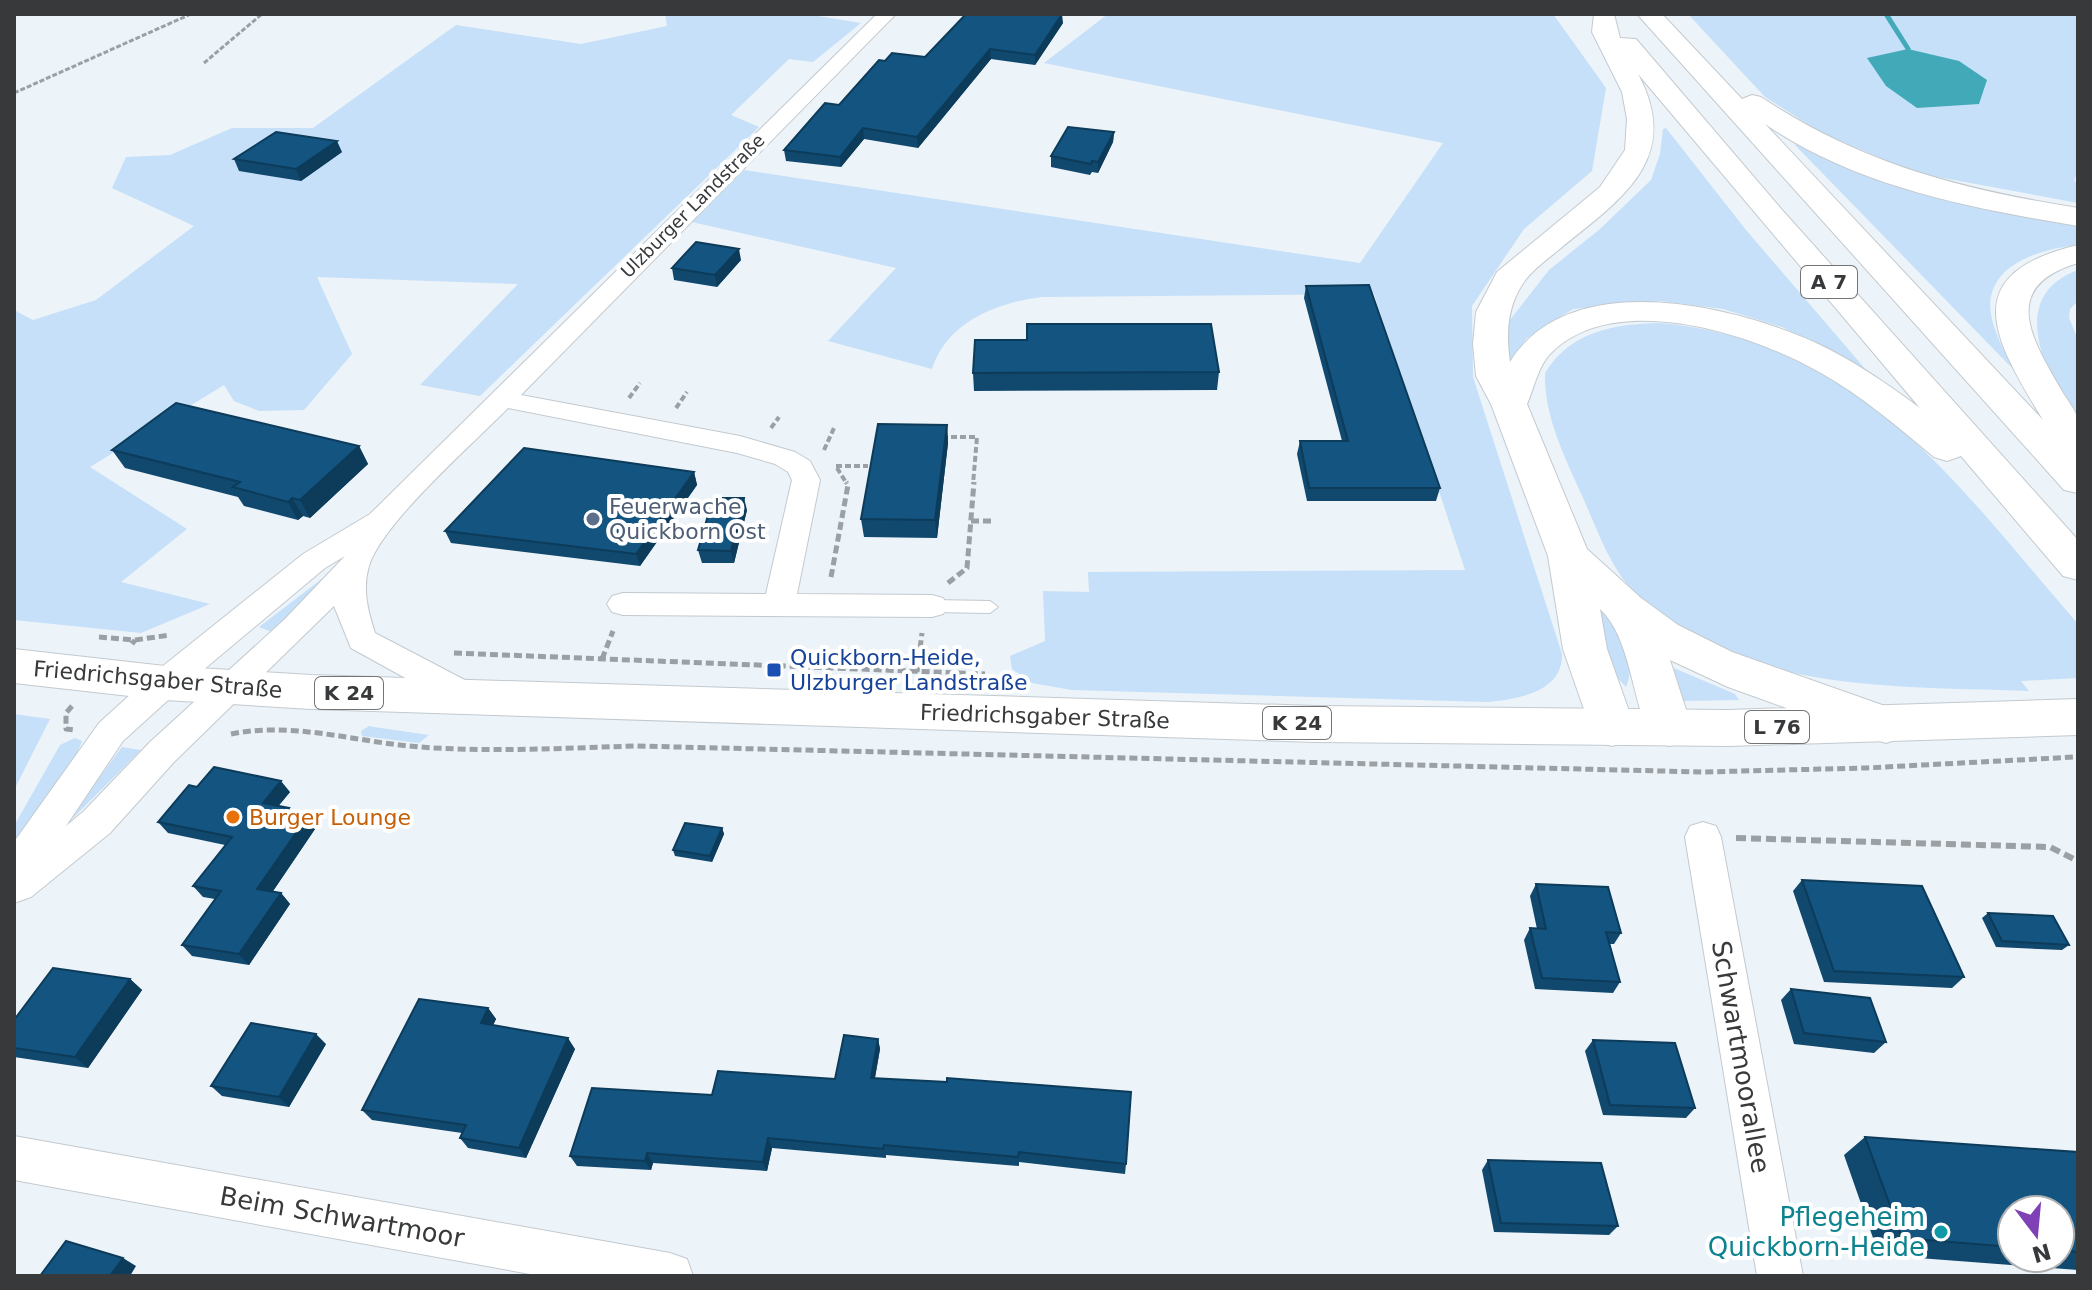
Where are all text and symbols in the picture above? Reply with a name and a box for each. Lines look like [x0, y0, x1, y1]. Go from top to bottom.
street label: Ulzburger Landstraße [617, 130, 769, 282]
road number: A 7 [1801, 266, 1857, 298]
place label: Feuerwache Quickborn Ost [609, 494, 766, 544]
marker: Feuerwache Quickborn Ost [584, 510, 602, 528]
place label: Quickborn-Heide, Ulzburger Landstraße [790, 645, 1028, 695]
street label: Friedrichsgaber Straße [32, 656, 284, 703]
marker: Quickborn-Heide, Ulzburger Landstraße [765, 661, 783, 679]
road number: K 24 [315, 677, 383, 709]
street label: Friedrichsgaber Straße [920, 700, 1170, 733]
road number: K 24 [1263, 707, 1331, 739]
road number: L 76 [1745, 711, 1809, 743]
place label: Burger Lounge [249, 805, 411, 830]
marker: Burger Lounge [224, 808, 242, 826]
street label: Schwartmoorallee [1706, 938, 1776, 1176]
street label: Beim Schwartmoor [217, 1181, 467, 1253]
north arrow [1996, 1194, 2076, 1274]
place label: Pflegeheim Quickborn-Heide [1708, 1202, 1925, 1262]
marker: Pflegeheim Quickborn-Heide [1932, 1223, 1950, 1241]
text: N [2029, 1238, 2054, 1267]

